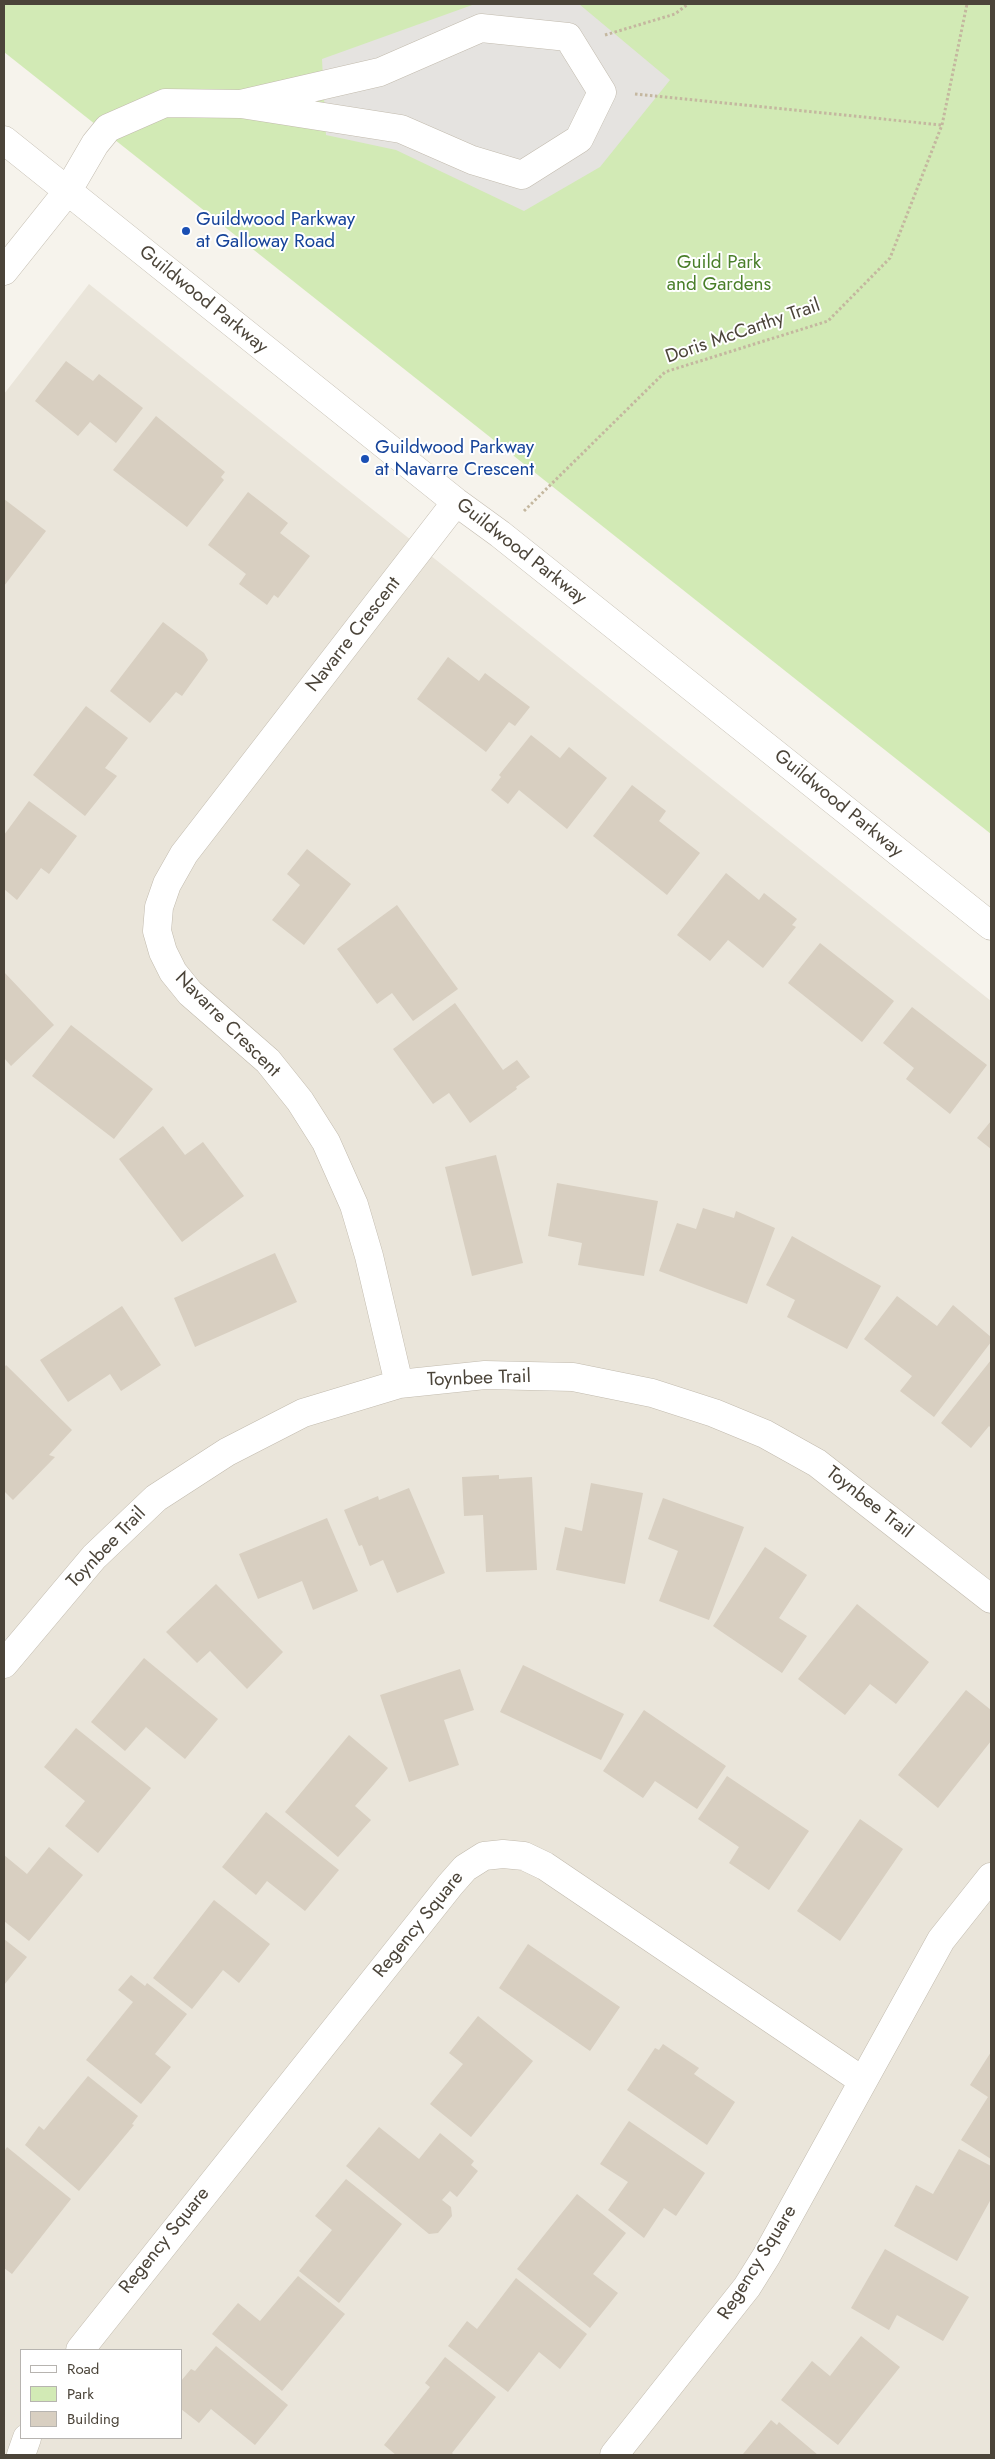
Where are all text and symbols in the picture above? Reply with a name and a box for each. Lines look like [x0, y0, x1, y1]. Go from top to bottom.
place label: Guildwood Parkway at Galloway Road [196, 209, 355, 253]
marker: Guildwood Parkway at Galloway Road [180, 225, 192, 237]
street label: Guildwood Parkway [134, 241, 272, 359]
park label: Guild Park and Gardens [667, 252, 771, 296]
street label: Doris McCarthy Trail [663, 295, 823, 369]
place label: Guildwood Parkway at Navarre Crescent [375, 437, 534, 481]
marker: Guildwood Parkway at Navarre Crescent [359, 453, 371, 465]
street label: Guildwood Parkway [451, 494, 591, 610]
street label: Navarre Crescent [302, 573, 406, 697]
street label: Guildwood Parkway [769, 745, 907, 863]
street label: Navarre Crescent [170, 968, 284, 1082]
street label: Toynbee Trail [427, 1366, 531, 1392]
street label: Toynbee Trail [821, 1462, 917, 1544]
street label: Toynbee Trail [63, 1503, 151, 1593]
street label: Regency Square [369, 1867, 469, 1983]
street label: Regency Square [115, 2183, 215, 2299]
street label: Regency Square [714, 2202, 802, 2324]
legend [20, 2349, 182, 2439]
text: Road [67, 2358, 99, 2380]
text: Park [67, 2383, 94, 2405]
text: Building [67, 2408, 119, 2430]

